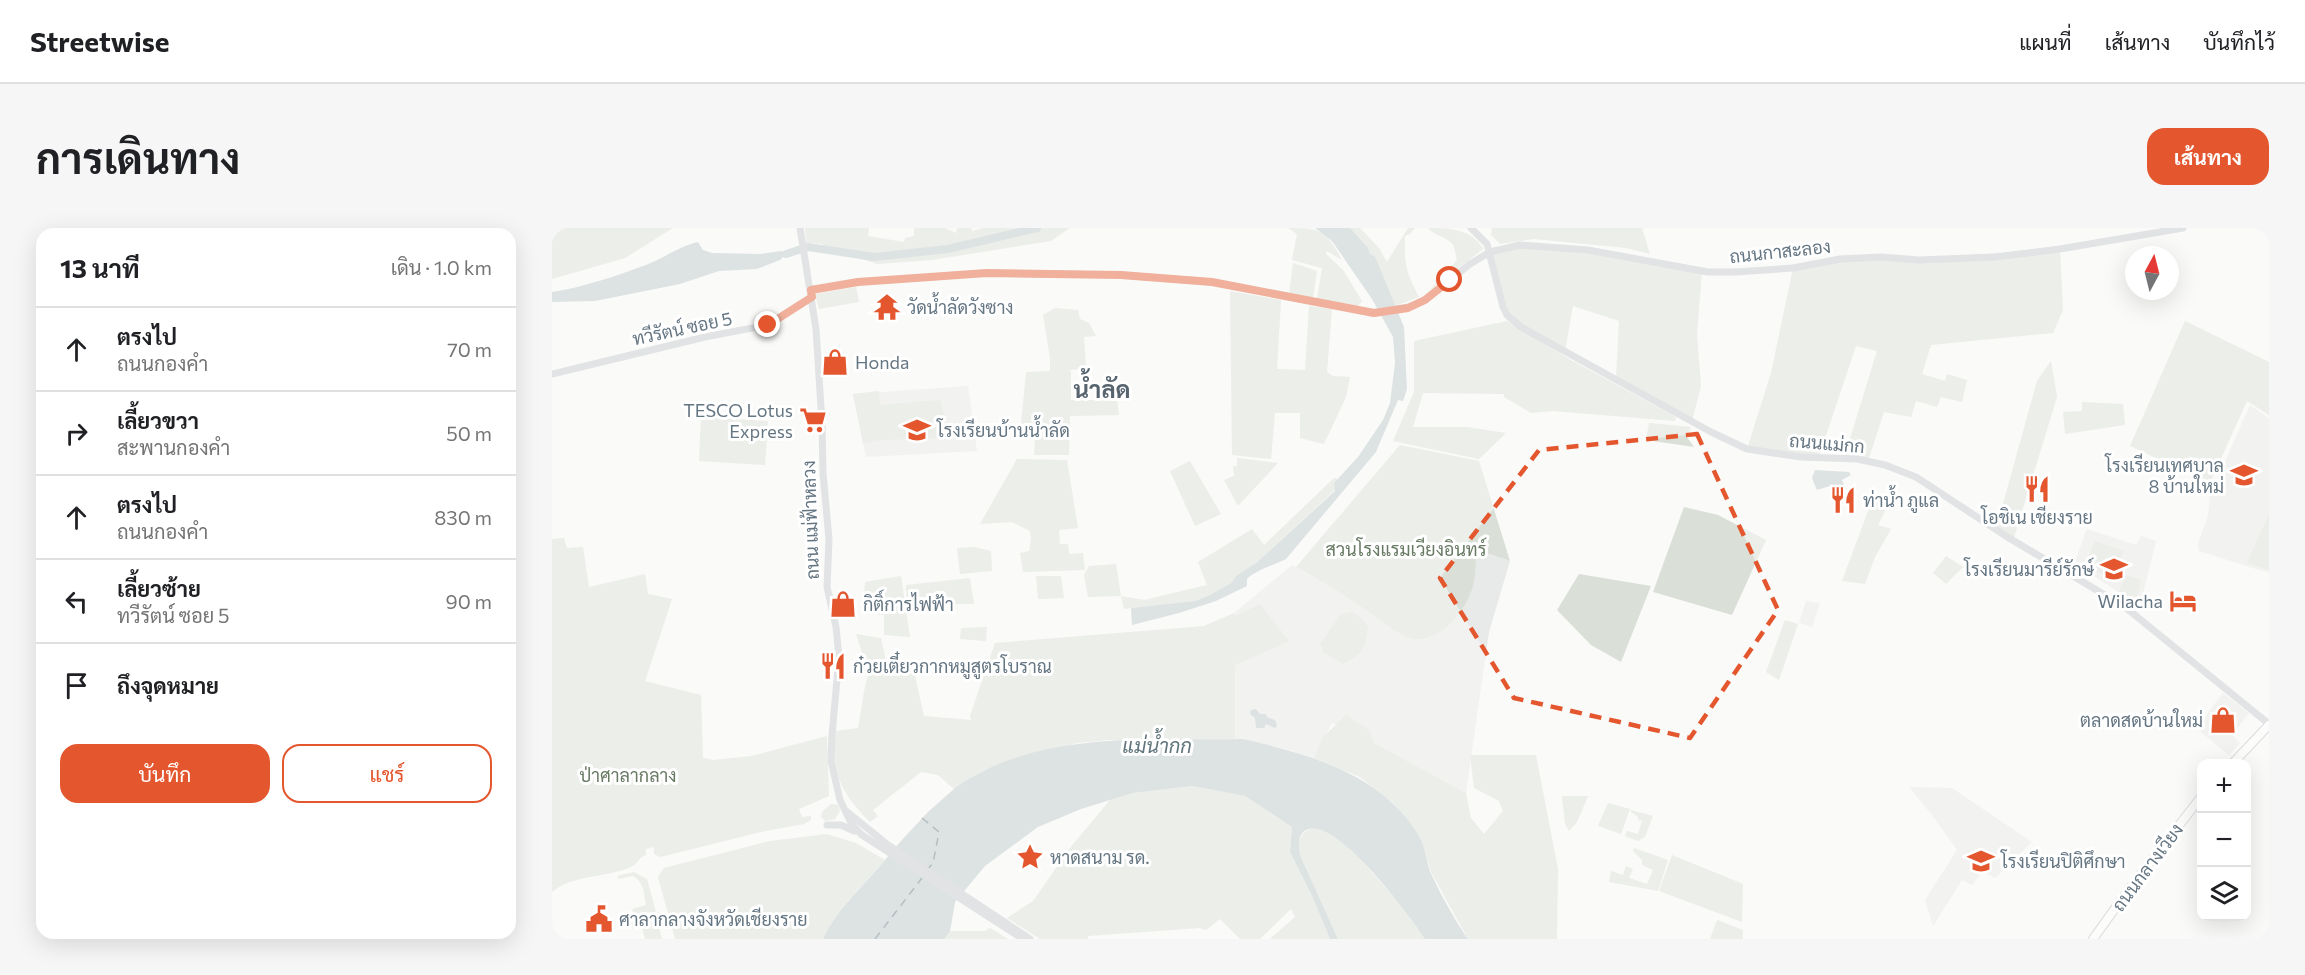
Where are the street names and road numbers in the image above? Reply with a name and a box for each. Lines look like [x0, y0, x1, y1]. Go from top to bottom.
street label: ถนนกาสะลอง [1728, 235, 1832, 267]
street label: ทวีรัตน์ ซอย 5 [630, 306, 734, 349]
street label: ถนนแม่กก [1788, 429, 1866, 457]
street label: ถนน แม่ฟ้าหลวง [797, 460, 823, 580]
street label: ถนนกลางเวียง [2106, 818, 2187, 915]

